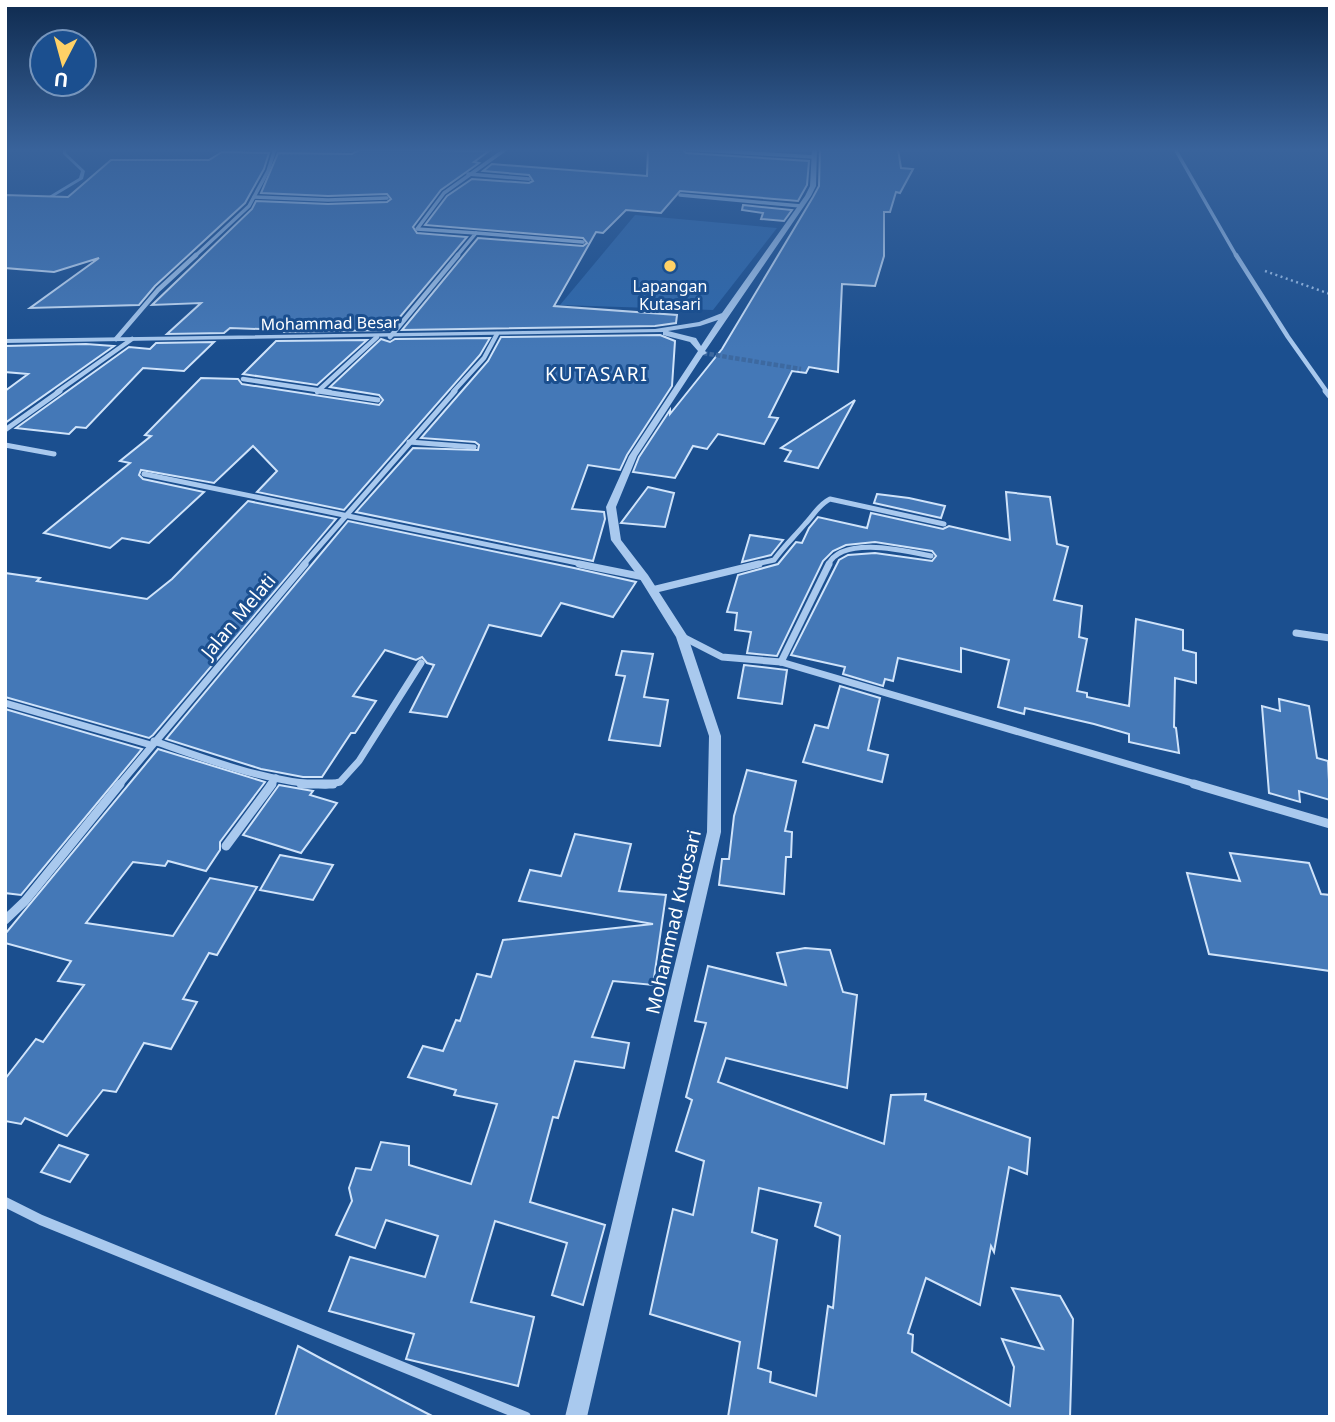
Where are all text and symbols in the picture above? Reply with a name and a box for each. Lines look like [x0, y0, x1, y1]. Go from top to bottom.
north arrow [28, 28, 98, 98]
text: U [53, 66, 70, 94]
marker: Lapangan Kutasari [662, 258, 678, 274]
place label: Lapangan Kutasari [633, 275, 707, 315]
street label: Mohammad Besar [261, 311, 400, 335]
district label: KUTASARI [545, 361, 649, 387]
street label: Jalan Melati [194, 568, 281, 665]
street label: Mohammad Kutosari [639, 827, 707, 1017]

